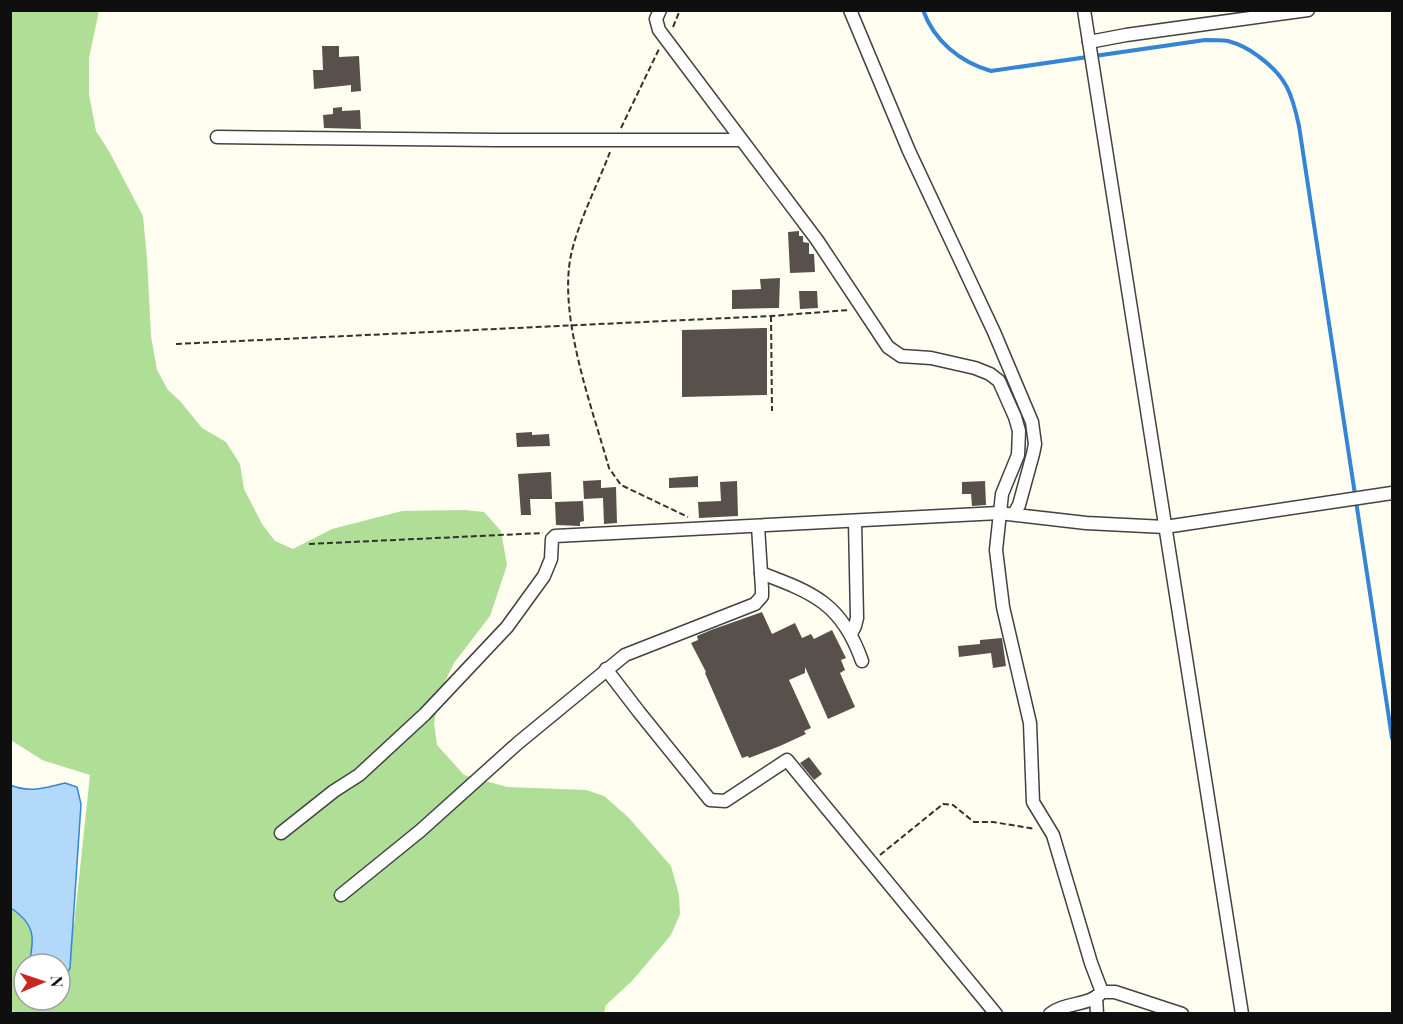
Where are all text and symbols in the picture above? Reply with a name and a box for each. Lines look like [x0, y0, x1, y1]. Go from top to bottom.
north arrow [12, 952, 72, 1012]
text: N [47, 975, 68, 988]

